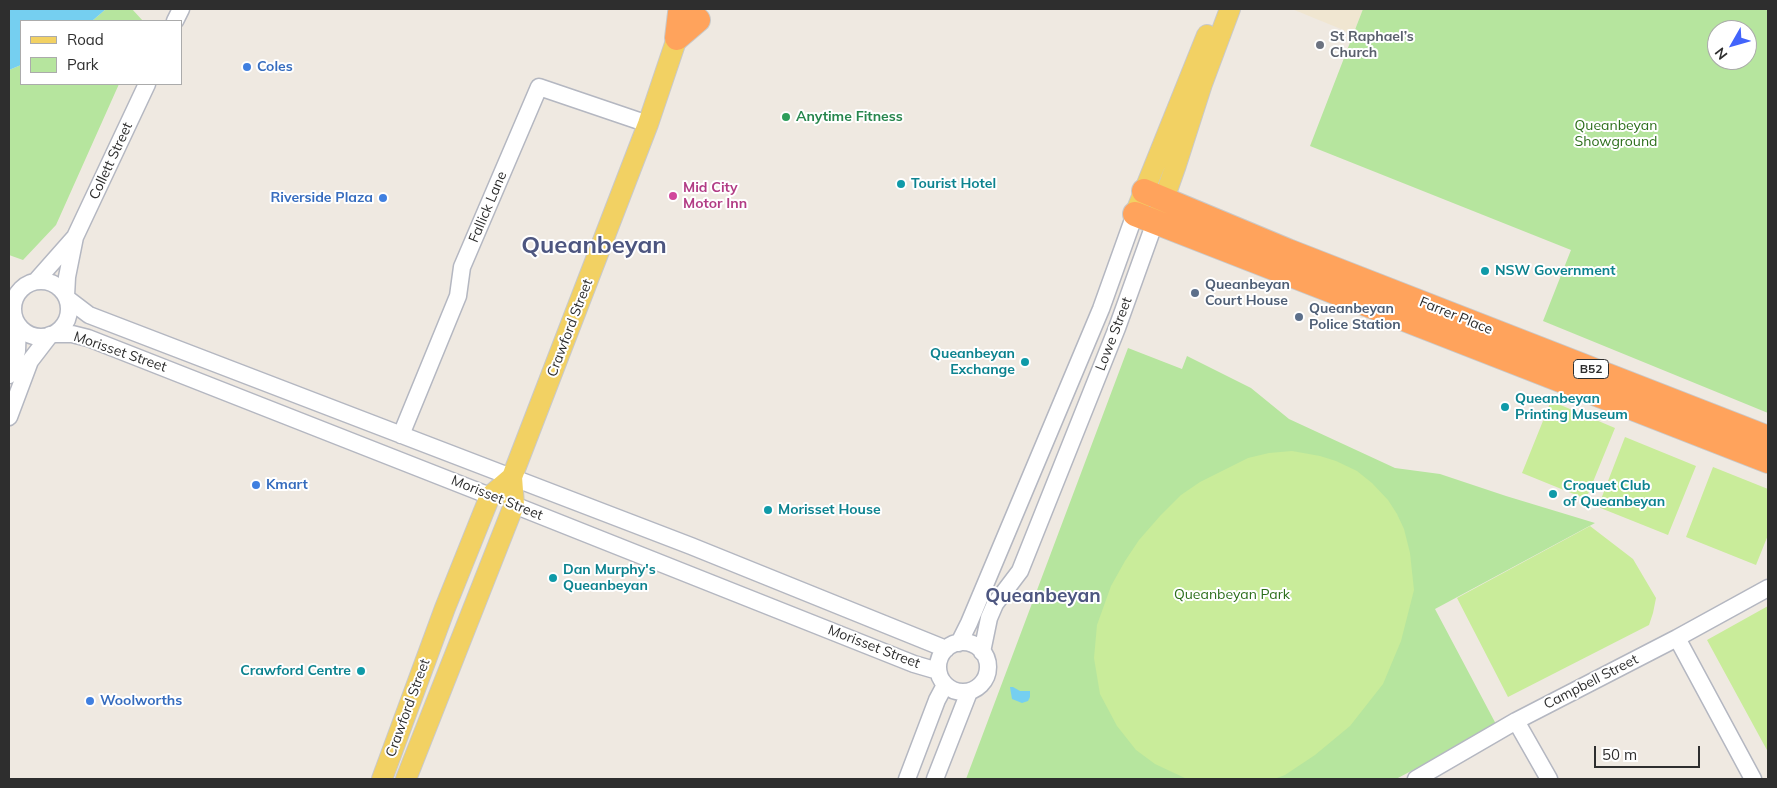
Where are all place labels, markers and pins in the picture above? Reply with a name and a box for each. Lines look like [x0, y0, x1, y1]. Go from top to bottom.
place label: St Raphael’s Church [1330, 29, 1414, 62]
marker: St Raphael’s Church [1314, 39, 1326, 51]
place label: Coles [257, 59, 293, 75]
marker: Coles [241, 61, 253, 73]
place label: Anytime Fitness [796, 109, 903, 125]
marker: Anytime Fitness [780, 111, 792, 123]
place label: Tourist Hotel [911, 176, 996, 192]
marker: Tourist Hotel [895, 178, 907, 190]
place label: Mid City Motor Inn [683, 180, 747, 212]
place label: Riverside Plaza [270, 190, 373, 206]
marker: Mid City Motor Inn [667, 190, 679, 202]
marker: Riverside Plaza [377, 192, 389, 204]
place label: NSW Government [1495, 263, 1616, 279]
marker: NSW Government [1479, 265, 1491, 277]
place label: Queanbeyan Court House [1205, 277, 1290, 310]
marker: Queanbeyan Court House [1189, 287, 1201, 299]
place label: Queanbeyan Police Station [1309, 301, 1401, 334]
marker: Queanbeyan Police Station [1293, 311, 1305, 323]
place label: Queanbeyan Exchange [930, 346, 1015, 378]
marker: Queanbeyan Exchange [1019, 356, 1031, 368]
place label: Queanbeyan Printing Museum [1515, 391, 1628, 424]
marker: Queanbeyan Printing Museum [1499, 401, 1511, 413]
place label: Kmart [266, 477, 308, 493]
place label: Croquet Club of Queanbeyan [1563, 478, 1665, 511]
marker: Kmart [250, 479, 262, 491]
marker: Croquet Club of Queanbeyan [1547, 488, 1559, 500]
place label: Morisset House [778, 502, 881, 518]
marker: Morisset House [762, 504, 774, 516]
place label: Dan Murphy's Queanbeyan [563, 562, 656, 594]
marker: Dan Murphy's Queanbeyan [547, 572, 559, 584]
place label: Crawford Centre [240, 663, 351, 679]
marker: Crawford Centre [355, 665, 367, 677]
place label: Woolworths [100, 693, 182, 709]
marker: Woolworths [84, 695, 96, 707]

